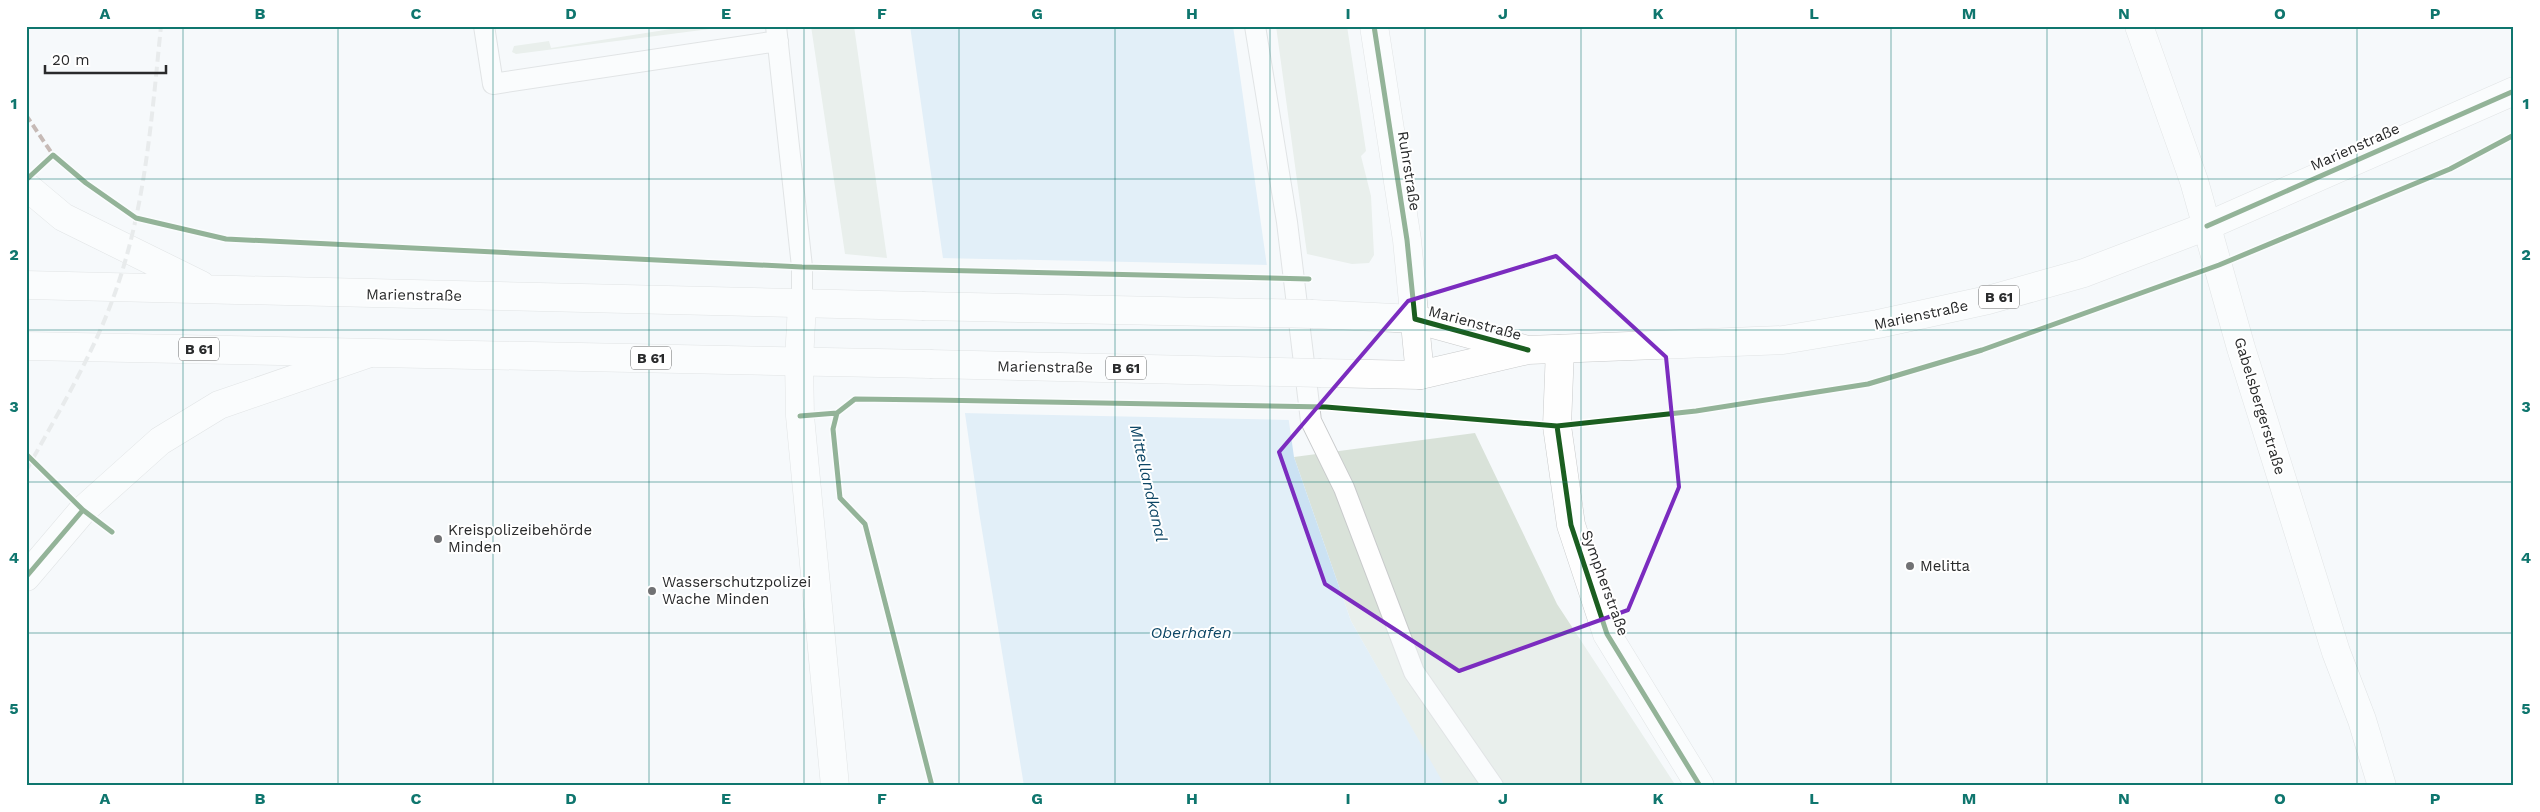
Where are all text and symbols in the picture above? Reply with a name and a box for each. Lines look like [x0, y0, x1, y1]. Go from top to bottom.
text: A [100, 4, 111, 23]
text: B [255, 4, 266, 23]
text: C [411, 4, 422, 23]
text: D [565, 4, 577, 23]
text: E [721, 4, 731, 23]
text: F [877, 4, 887, 23]
text: G [1031, 4, 1043, 23]
text: H [1186, 4, 1198, 23]
text: I [1345, 4, 1351, 23]
text: J [1498, 4, 1508, 23]
text: K [1652, 4, 1664, 23]
text: L [1809, 4, 1819, 23]
text: M [1962, 4, 1976, 23]
text: N [2118, 4, 2130, 23]
text: O [2274, 4, 2286, 23]
text: P [2430, 4, 2441, 23]
scale bar [45, 42, 166, 74]
text: 20 m [52, 51, 90, 69]
text: 1 [11, 94, 17, 113]
text: 1 [2523, 94, 2529, 113]
street label: Marienstraße [2308, 119, 2402, 175]
street label: Ruhrstraße [1394, 130, 1424, 212]
text: 2 [9, 245, 19, 264]
text: 2 [2521, 245, 2531, 264]
street label: Marienstraße [366, 285, 462, 305]
road number: B 61 [1979, 286, 2019, 308]
street label: Marienstraße [1872, 296, 1970, 334]
street label: Marienstraße [1426, 302, 1524, 344]
street label: Gabelsbergerstraße [2231, 335, 2289, 477]
road number: B 61 [179, 338, 219, 360]
road number: B 61 [631, 346, 671, 369]
road number: B 61 [1106, 356, 1146, 379]
street label: Marienstraße [997, 357, 1093, 377]
text: 3 [9, 397, 19, 416]
text: 3 [2521, 397, 2531, 416]
water label: Mittellandkanal [1126, 423, 1171, 544]
place label: Kreispolizeibehörde Minden [448, 521, 592, 556]
street label: Sympherstraße [1578, 528, 1632, 638]
marker: Kreispolizeibehörde Minden [432, 533, 444, 545]
text: 4 [9, 548, 19, 567]
text: 4 [2521, 548, 2531, 567]
place label: Melitta [1920, 557, 1971, 575]
marker: Melitta [1904, 560, 1916, 572]
place label: Wasserschutzpolizei Wache Minden [662, 573, 811, 608]
marker: Wasserschutzpolizei Wache Minden [646, 585, 658, 597]
water label: Oberhafen [1150, 623, 1232, 642]
text: 5 [9, 699, 19, 718]
text: 5 [2521, 699, 2531, 718]
text: A [100, 789, 111, 808]
text: B [255, 789, 266, 808]
text: C [411, 789, 422, 808]
text: D [565, 789, 577, 808]
text: E [721, 789, 731, 808]
text: F [877, 789, 887, 808]
text: G [1031, 789, 1043, 808]
text: H [1186, 789, 1198, 808]
text: I [1345, 789, 1351, 808]
text: J [1498, 789, 1508, 808]
text: K [1652, 789, 1664, 808]
text: L [1809, 789, 1819, 808]
text: M [1962, 789, 1976, 808]
text: N [2118, 789, 2130, 808]
text: O [2274, 789, 2286, 808]
text: P [2430, 789, 2441, 808]

